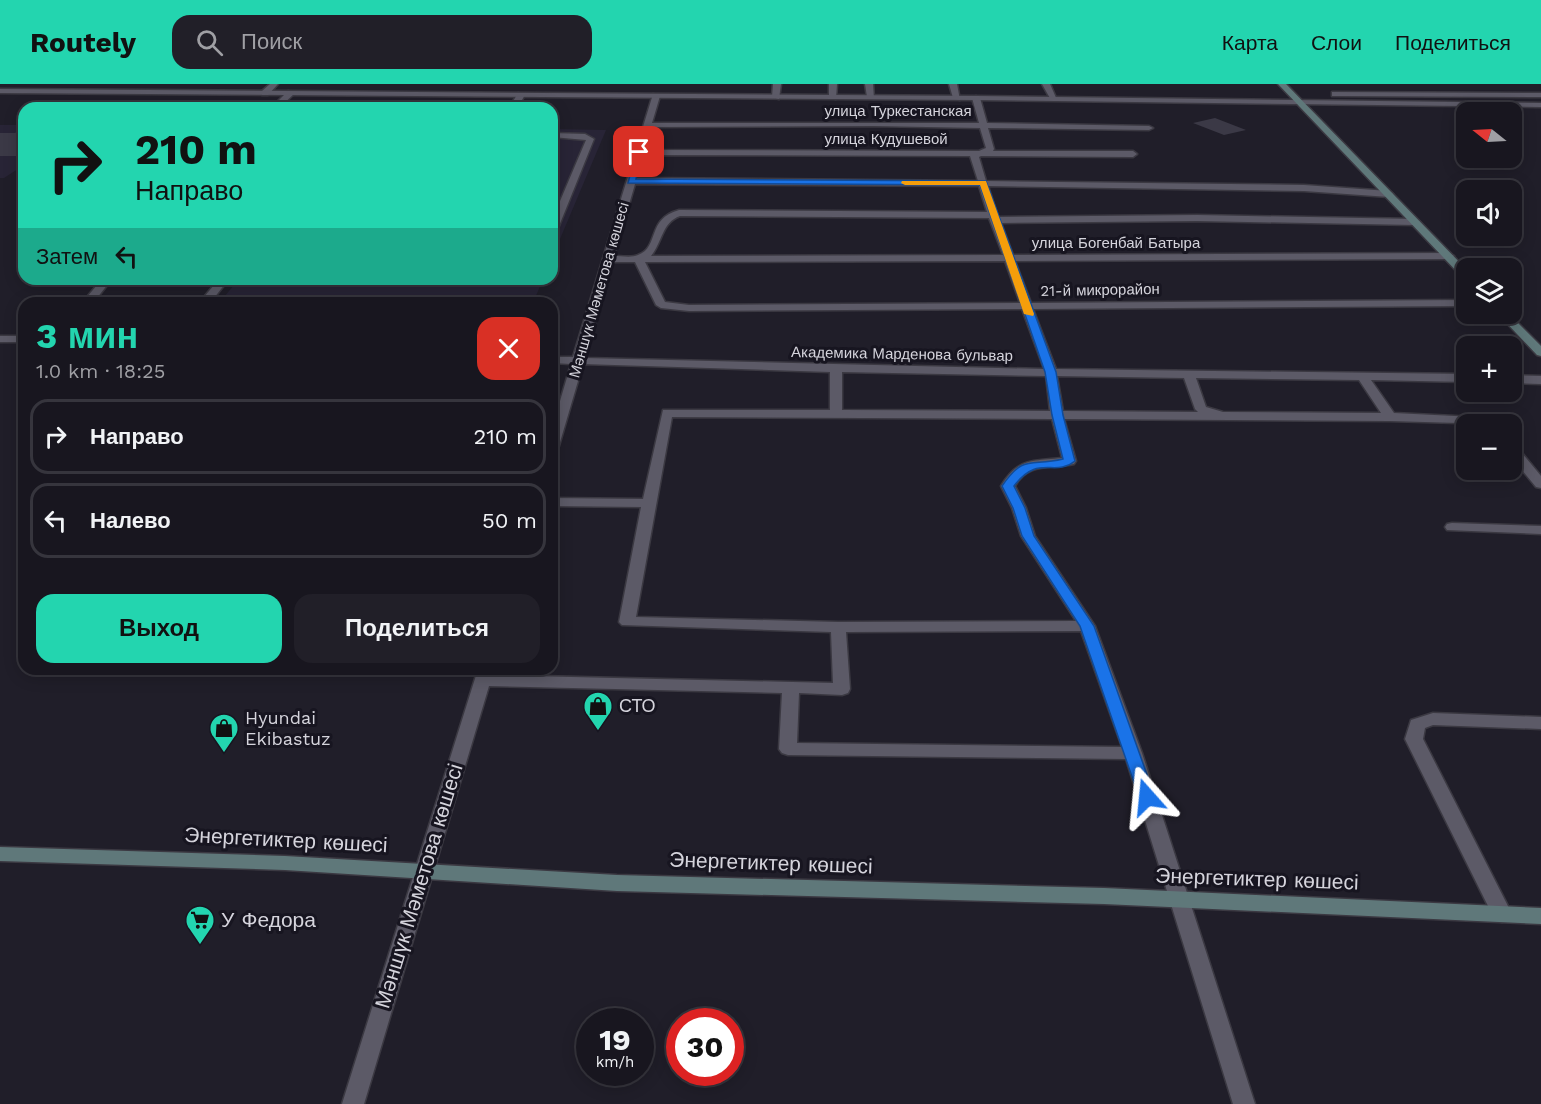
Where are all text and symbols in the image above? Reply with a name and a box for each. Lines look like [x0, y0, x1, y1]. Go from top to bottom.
search box [172, 15, 592, 69]
text: Routely [30, 26, 136, 59]
icon: search [193, 26, 226, 59]
text: Поиск [241, 29, 302, 54]
text: Карта [1222, 30, 1278, 55]
text: Слои [1311, 30, 1362, 55]
text: Поделиться [1395, 30, 1511, 55]
street label: улица Туркестанская [824, 102, 972, 120]
north arrow [1456, 102, 1522, 168]
map controls [1456, 102, 1522, 480]
text: 210 m [135, 125, 257, 174]
icon: right [36, 126, 114, 204]
pin [613, 126, 664, 177]
street label: улица Кудушевой [824, 130, 948, 148]
icon: arrive [622, 135, 655, 168]
text: Направо [135, 175, 243, 207]
button: sound [1456, 180, 1522, 246]
street label: Мәншүк Мәметова көшесі [565, 200, 633, 380]
street label: улица Богенбай Батыра [1032, 234, 1201, 252]
icon: left [110, 240, 143, 273]
text: Затем [36, 244, 98, 269]
button: layers [1456, 258, 1522, 324]
street label: 21-й микрорайон [1040, 280, 1160, 300]
text: 3 мин [36, 315, 138, 357]
button: close [477, 317, 540, 380]
button: + [1456, 336, 1522, 402]
street label: Академика Марденова бульвар [791, 343, 1013, 365]
text: 1.0 km · 18:25 [36, 359, 165, 383]
button: − [1456, 414, 1522, 480]
icon: right [39, 420, 72, 453]
text: Направо [90, 424, 184, 449]
text: 210 m [473, 424, 537, 449]
icon: left [39, 504, 72, 537]
text: Налево [90, 508, 171, 533]
text: 50 m [482, 508, 537, 533]
button: Выход [36, 594, 282, 663]
button: Поделиться [294, 594, 540, 663]
shop icon: СТО [582, 690, 614, 732]
place label: СТО [619, 695, 656, 716]
place label: Hyundai Ekibastuz [245, 707, 331, 749]
shop icon: Hyundai Ekibastuz [208, 712, 240, 754]
street label: Мәншүк Мәметова көшесі [369, 761, 468, 1011]
position arrow [1115, 765, 1179, 829]
street label: Энергетиктер көшесі [184, 822, 388, 857]
street label: Энергетиктер көшесі [669, 846, 873, 879]
street label: Энергетиктер көшесі [1155, 862, 1359, 895]
supermarket icon: У Федора [184, 904, 216, 946]
place label: У Федора [221, 907, 316, 932]
speed limit sign: 30 [666, 1008, 744, 1086]
text: 19 [599, 1022, 631, 1057]
text: km/h [596, 1053, 634, 1071]

